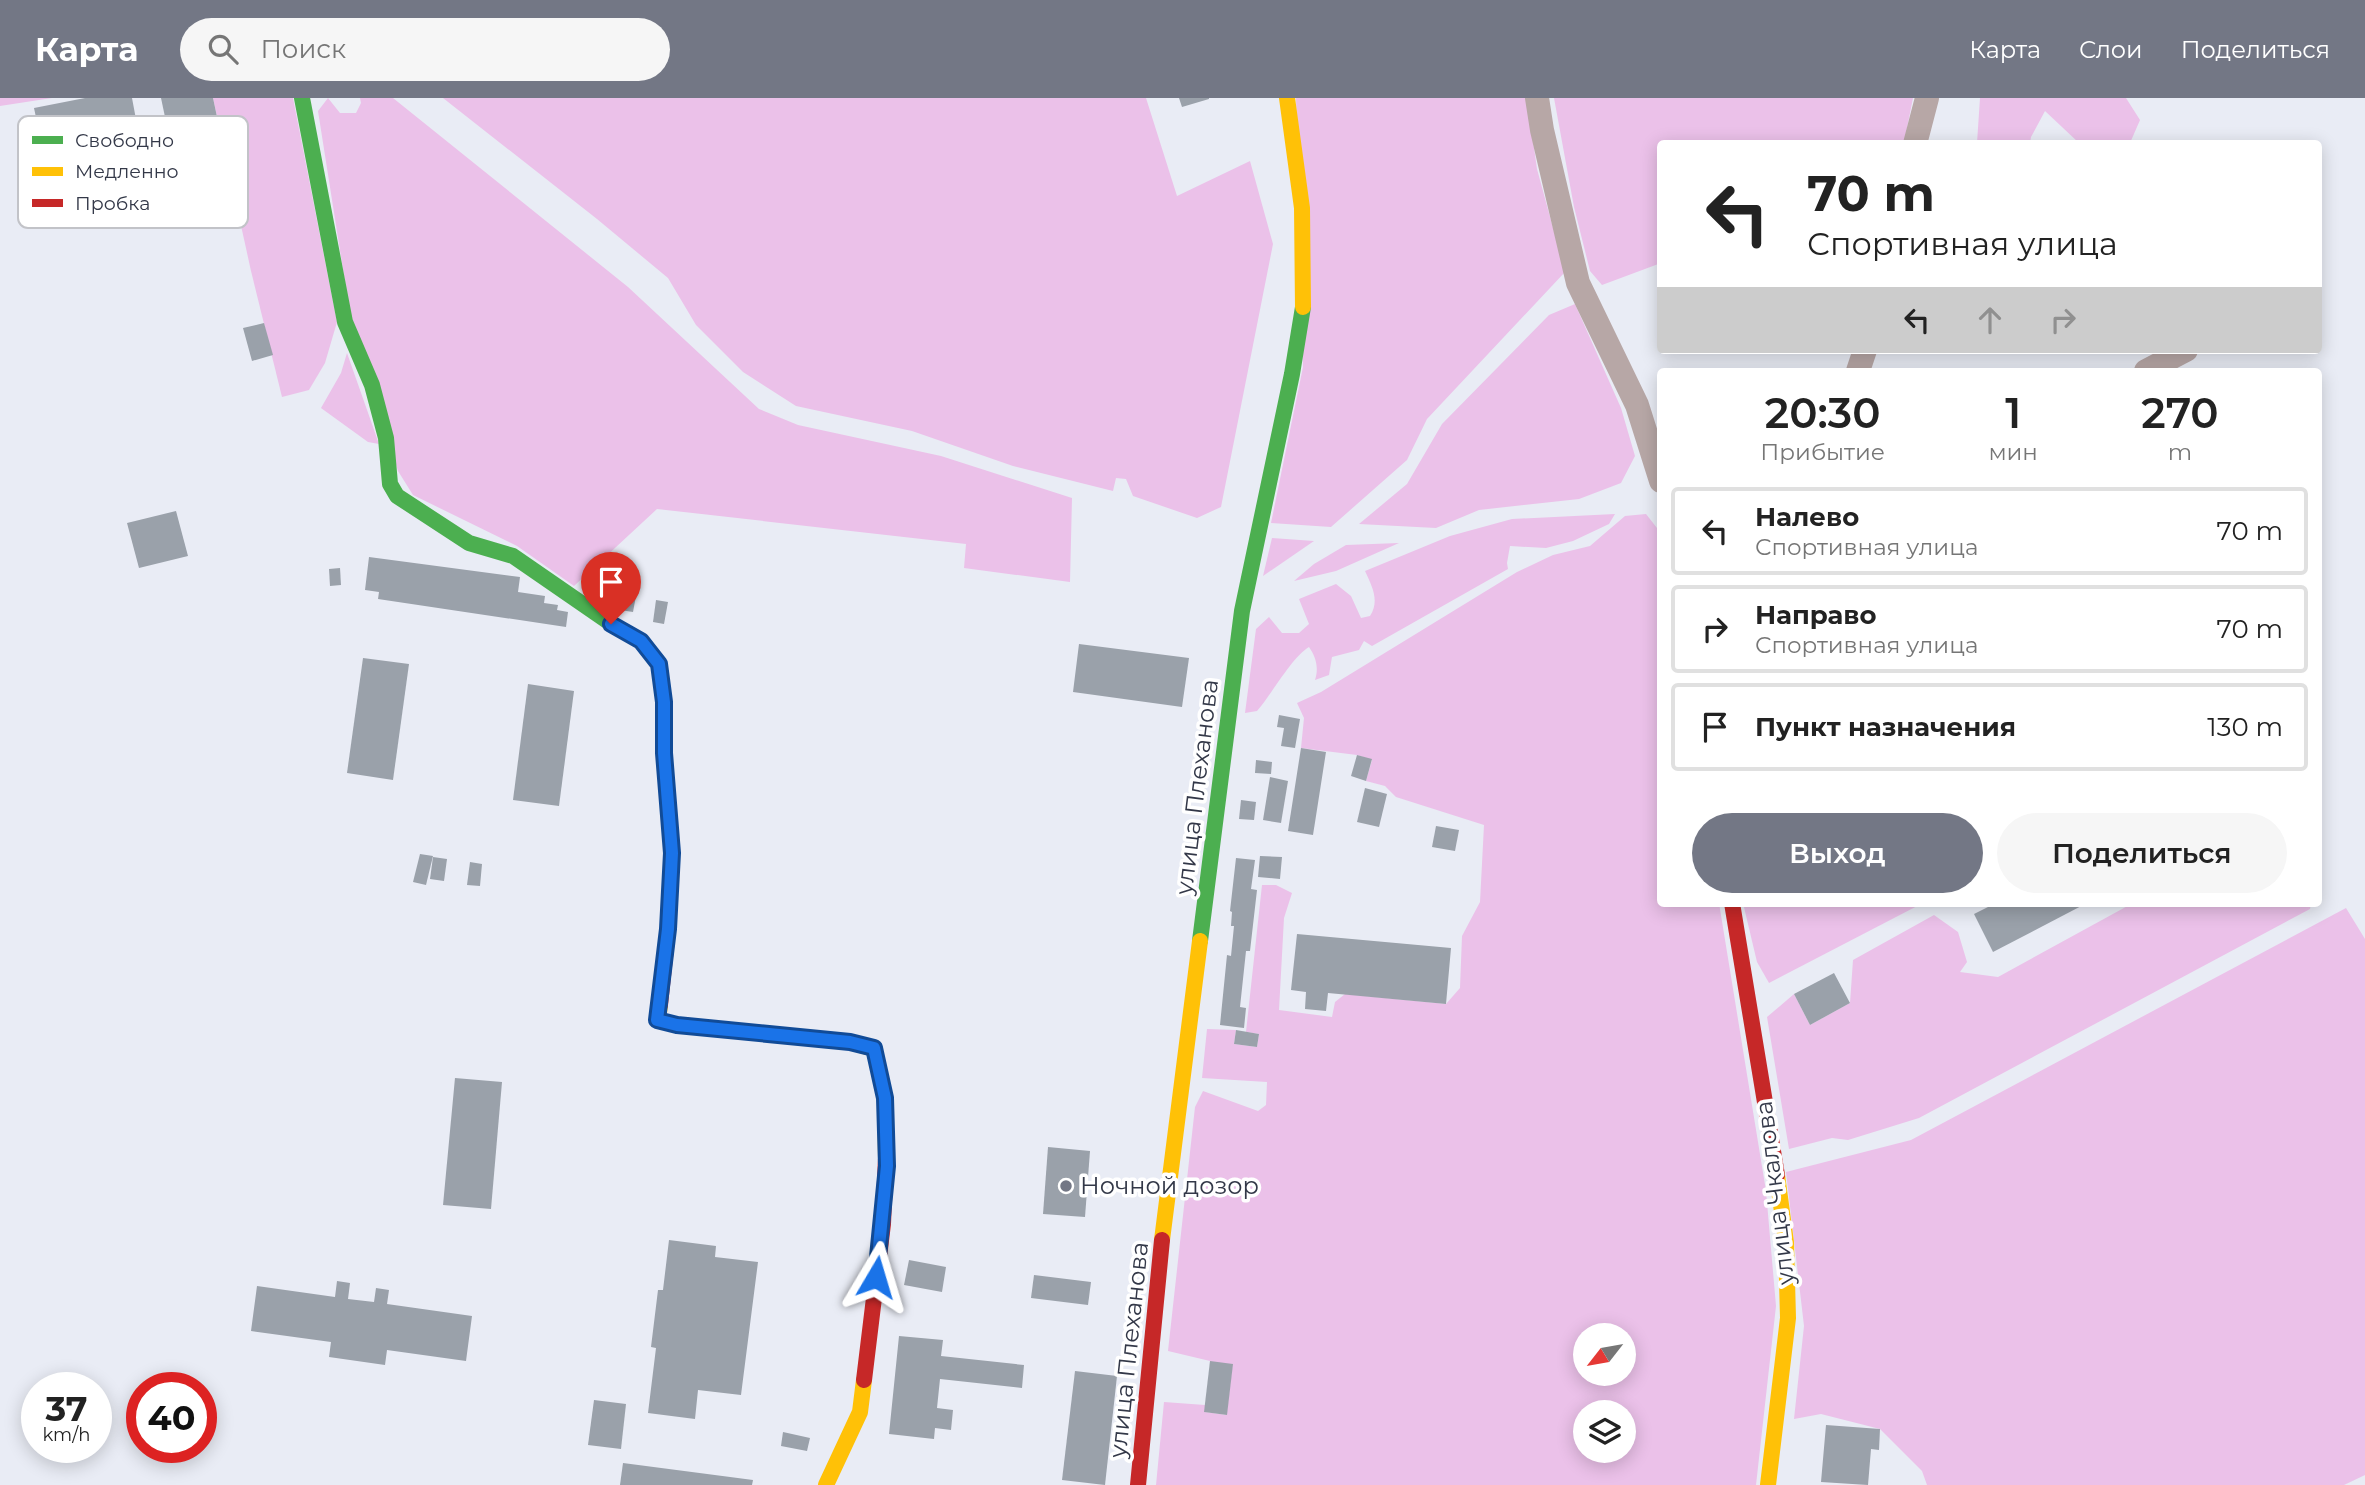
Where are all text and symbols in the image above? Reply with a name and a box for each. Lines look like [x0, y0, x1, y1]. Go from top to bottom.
search box [180, 18, 670, 81]
text: Карта [35, 29, 138, 69]
icon: search [204, 30, 242, 68]
text: Поиск [260, 33, 346, 65]
text: Карта [1969, 35, 2041, 64]
text: Слои [2079, 35, 2143, 64]
text: Поделиться [2181, 35, 2330, 64]
legend [18, 116, 248, 228]
text: Свободно [75, 129, 174, 152]
text: Медленно [75, 160, 179, 183]
text: 70 m [1807, 164, 1935, 223]
icon: left [1692, 168, 1783, 259]
text: Пробка [75, 192, 150, 215]
text: Спортивная улица [1807, 224, 2118, 263]
icon: left [1898, 301, 1936, 339]
icon: ahead [1971, 301, 2009, 339]
icon: right [2044, 301, 2082, 339]
text: 20:30 [1765, 387, 1881, 439]
text: 1 [2005, 387, 2021, 439]
text: 270 [2141, 387, 2219, 439]
text: Прибытие [1760, 438, 1885, 466]
text: мин [1988, 438, 2038, 466]
text: m [2168, 438, 2192, 466]
text: Налево [1755, 501, 1859, 533]
icon: left [1696, 512, 1734, 550]
text: 70 m [2217, 515, 2283, 547]
text: Спортивная улица [1755, 533, 1978, 561]
pin [581, 552, 641, 624]
icon: arrive [592, 563, 630, 601]
text: Направо [1755, 599, 1876, 631]
icon: right [1696, 610, 1734, 648]
text: 70 m [2217, 613, 2283, 645]
text: Спортивная улица [1755, 631, 1978, 659]
street label: улица Плеханова [1169, 677, 1224, 897]
icon: arrive [1696, 708, 1734, 746]
text: Пункт назначения [1755, 711, 2016, 743]
text: 130 m [2207, 711, 2283, 743]
button: Выход [1692, 813, 1983, 893]
button: Поделиться [1997, 813, 2287, 893]
street label: улица Чкалова [1749, 1099, 1800, 1288]
place label: Ночной дозор [1080, 1171, 1259, 1200]
marker: Ночной дозор [1058, 1178, 1074, 1194]
position arrow [839, 1240, 913, 1314]
street label: улица Плеханова [1103, 1240, 1154, 1460]
north arrow [1573, 1323, 1636, 1386]
map controls [1573, 1323, 1636, 1463]
speed limit sign: 40 [126, 1372, 217, 1463]
text: 37 [45, 1387, 88, 1430]
button: layers [1573, 1400, 1636, 1463]
text: km/h [42, 1424, 91, 1446]

